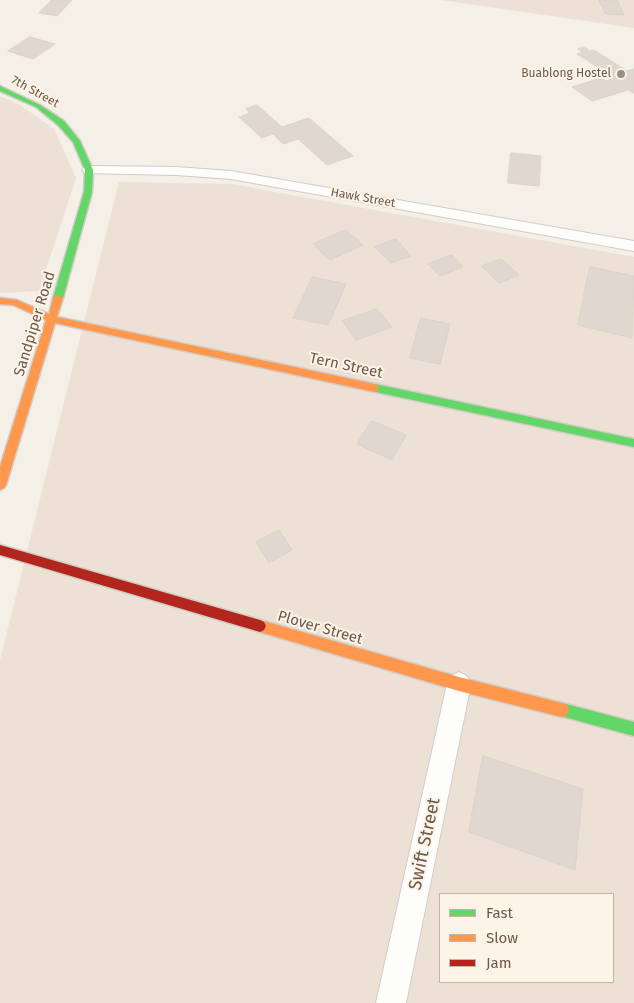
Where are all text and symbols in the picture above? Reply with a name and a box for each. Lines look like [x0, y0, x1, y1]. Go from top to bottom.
place label: Buablong Hostel [521, 67, 611, 81]
marker: Buablong Hostel [615, 68, 627, 80]
street label: 7th Street [9, 73, 61, 111]
street label: Hawk Street [330, 185, 396, 211]
street label: Sandpiper Road [11, 269, 59, 379]
street label: Tern Street [308, 349, 384, 383]
street label: Plover Street [275, 607, 365, 649]
street label: Swift Street [405, 796, 445, 892]
legend [439, 893, 614, 983]
text: Fast [486, 904, 513, 922]
text: Slow [486, 929, 518, 947]
text: Jam [486, 954, 512, 972]

